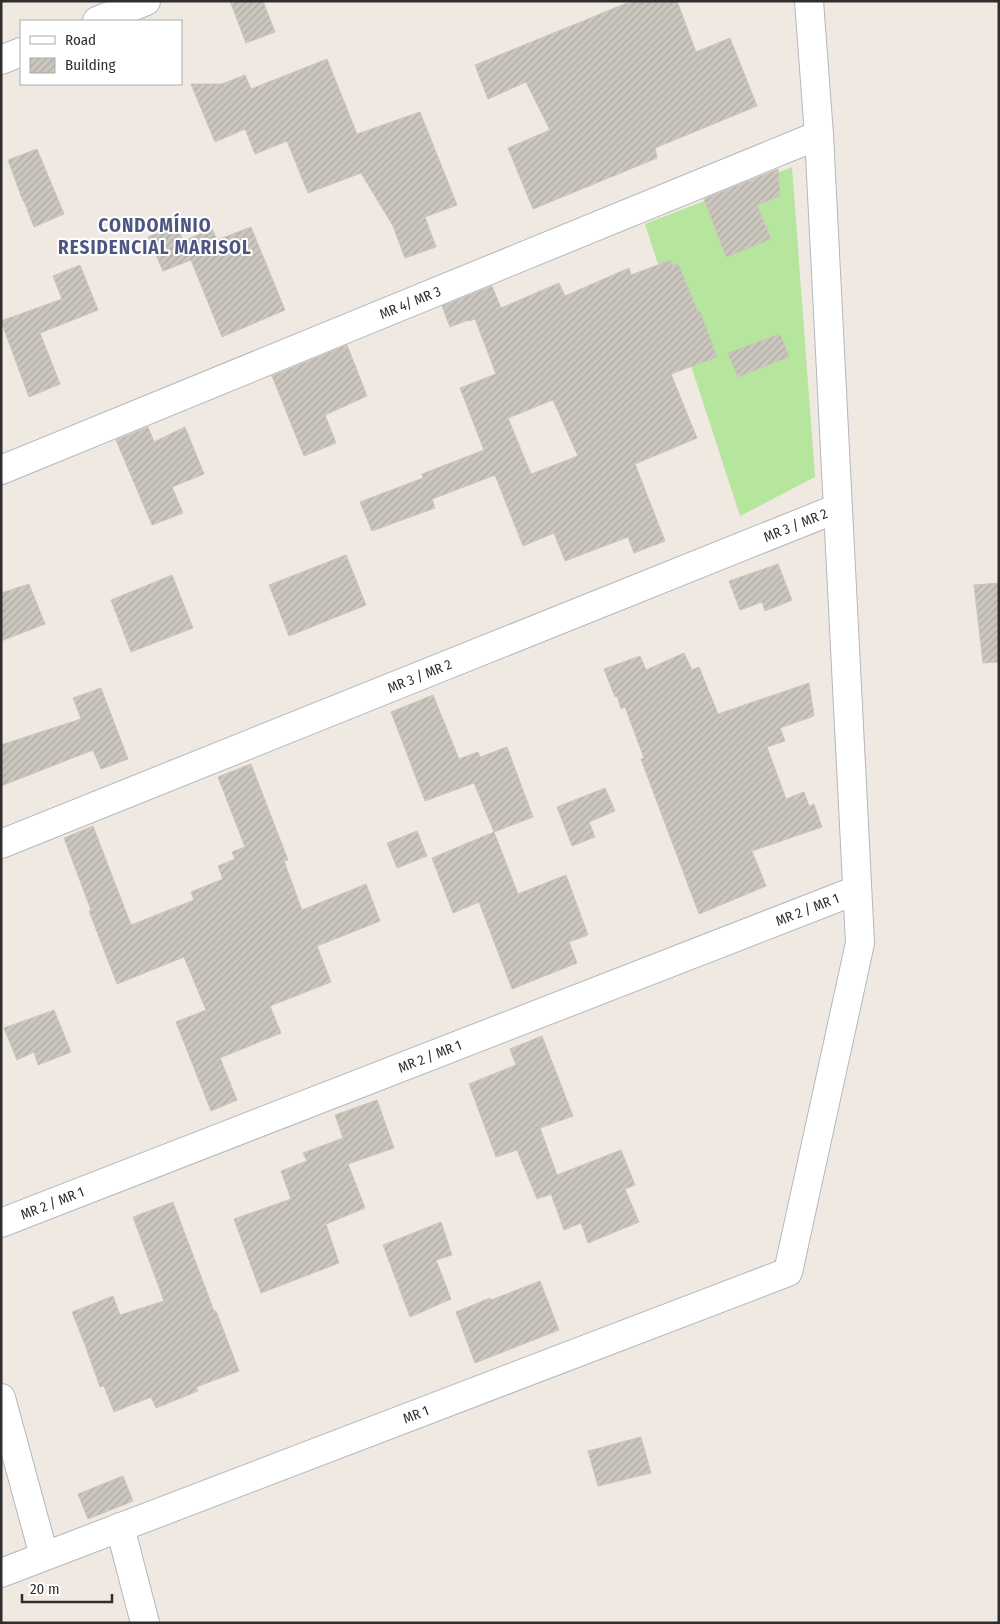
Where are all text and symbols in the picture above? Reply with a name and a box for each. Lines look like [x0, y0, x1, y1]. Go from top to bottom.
legend [20, 20, 182, 85]
text: Road [65, 31, 96, 49]
text: Building [65, 56, 116, 74]
district label: CONDOMÍNIO RESIDENCIAL MARISOL [58, 212, 252, 259]
street label: MR 4/ MR 3 [377, 282, 443, 323]
street label: MR 3 / MR 2 [761, 505, 830, 546]
street label: MR 3 / MR 2 [385, 656, 454, 696]
street label: MR 2 / MR 1 [773, 889, 841, 929]
street label: MR 2 / MR 1 [396, 1036, 464, 1076]
street label: MR 2 / MR 1 [18, 1183, 86, 1223]
street label: MR 1 [400, 1402, 431, 1427]
scale bar [22, 1572, 112, 1604]
text: 20 m [30, 1580, 60, 1598]

